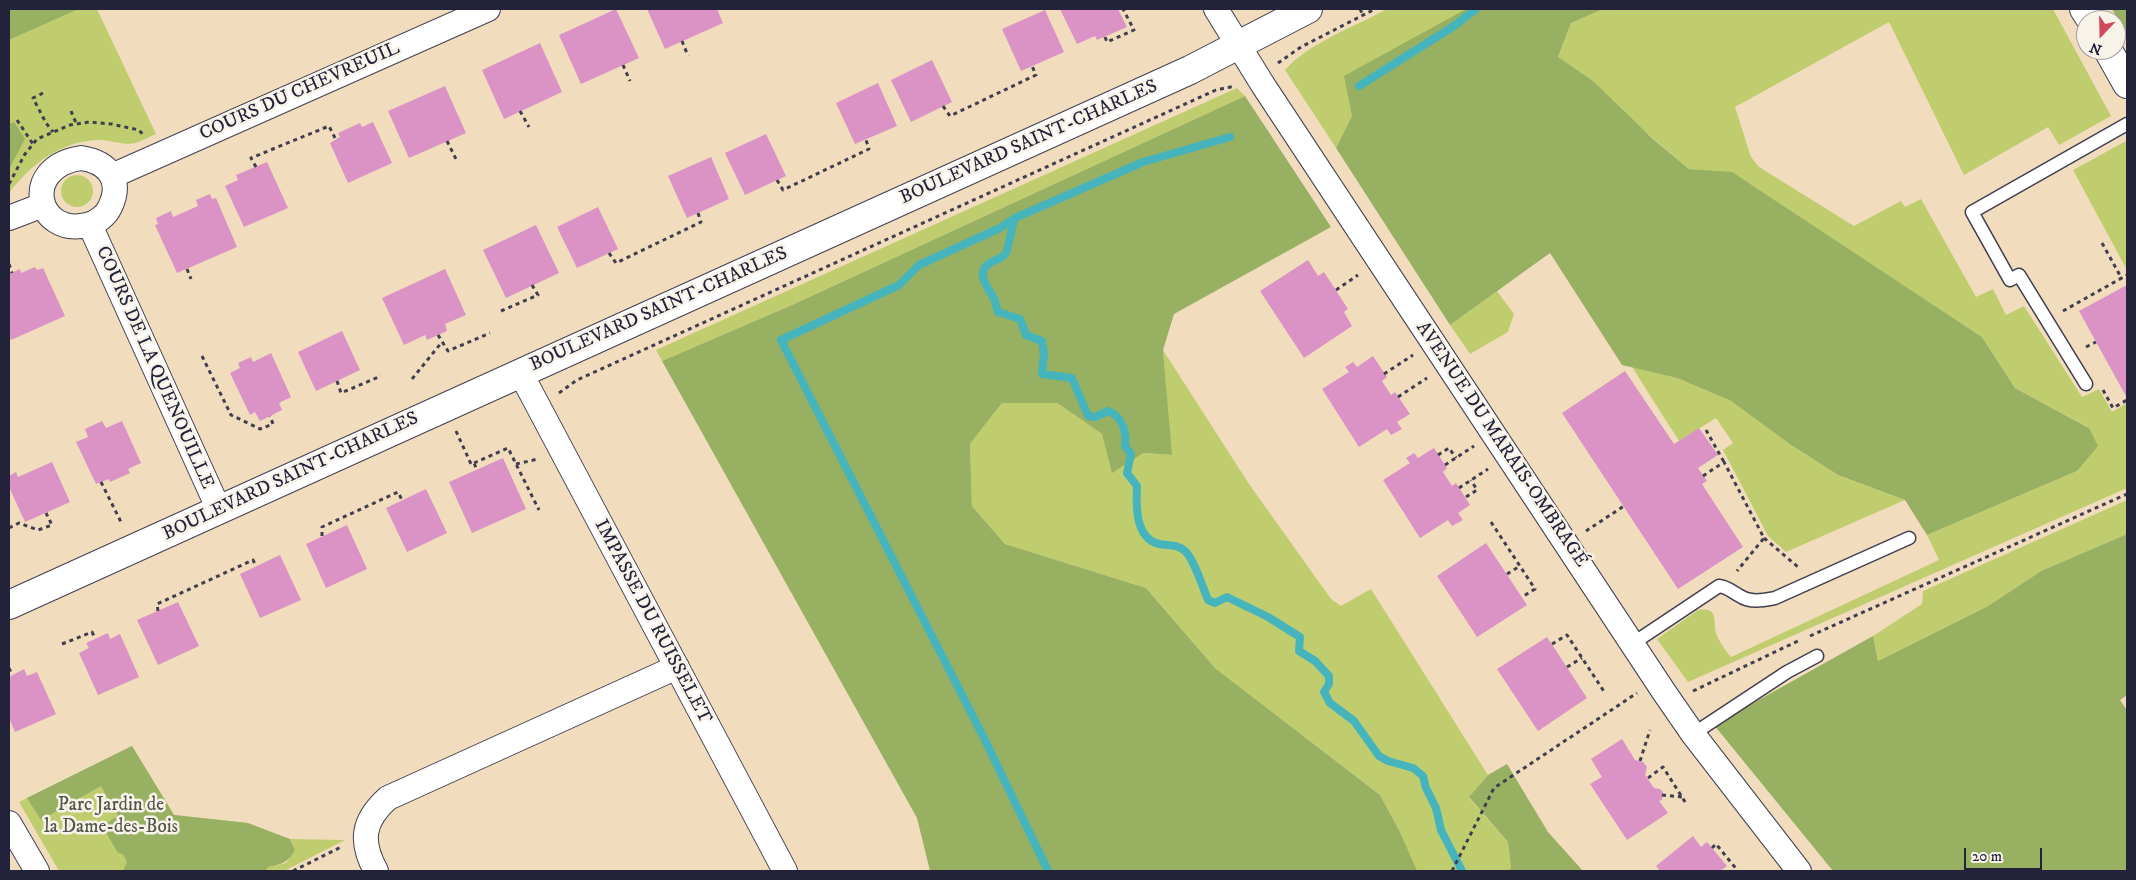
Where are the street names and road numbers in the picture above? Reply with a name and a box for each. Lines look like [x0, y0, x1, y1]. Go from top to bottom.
street label: COURS DU CHEVREUIL [196, 38, 404, 146]
street label: BOULEVARD SAINT-CHARLES [897, 76, 1161, 210]
street label: COURS DE LA QUENOUILLE [90, 243, 218, 493]
street label: BOULEVARD SAINT-CHARLES [527, 243, 791, 377]
street label: AVENUE DU MARAIS-OMBRAGÉ [1410, 318, 1592, 572]
street label: BOULEVARD SAINT-CHARLES [160, 408, 422, 546]
street label: IMPASSE DU RUISSELET [588, 516, 716, 728]

